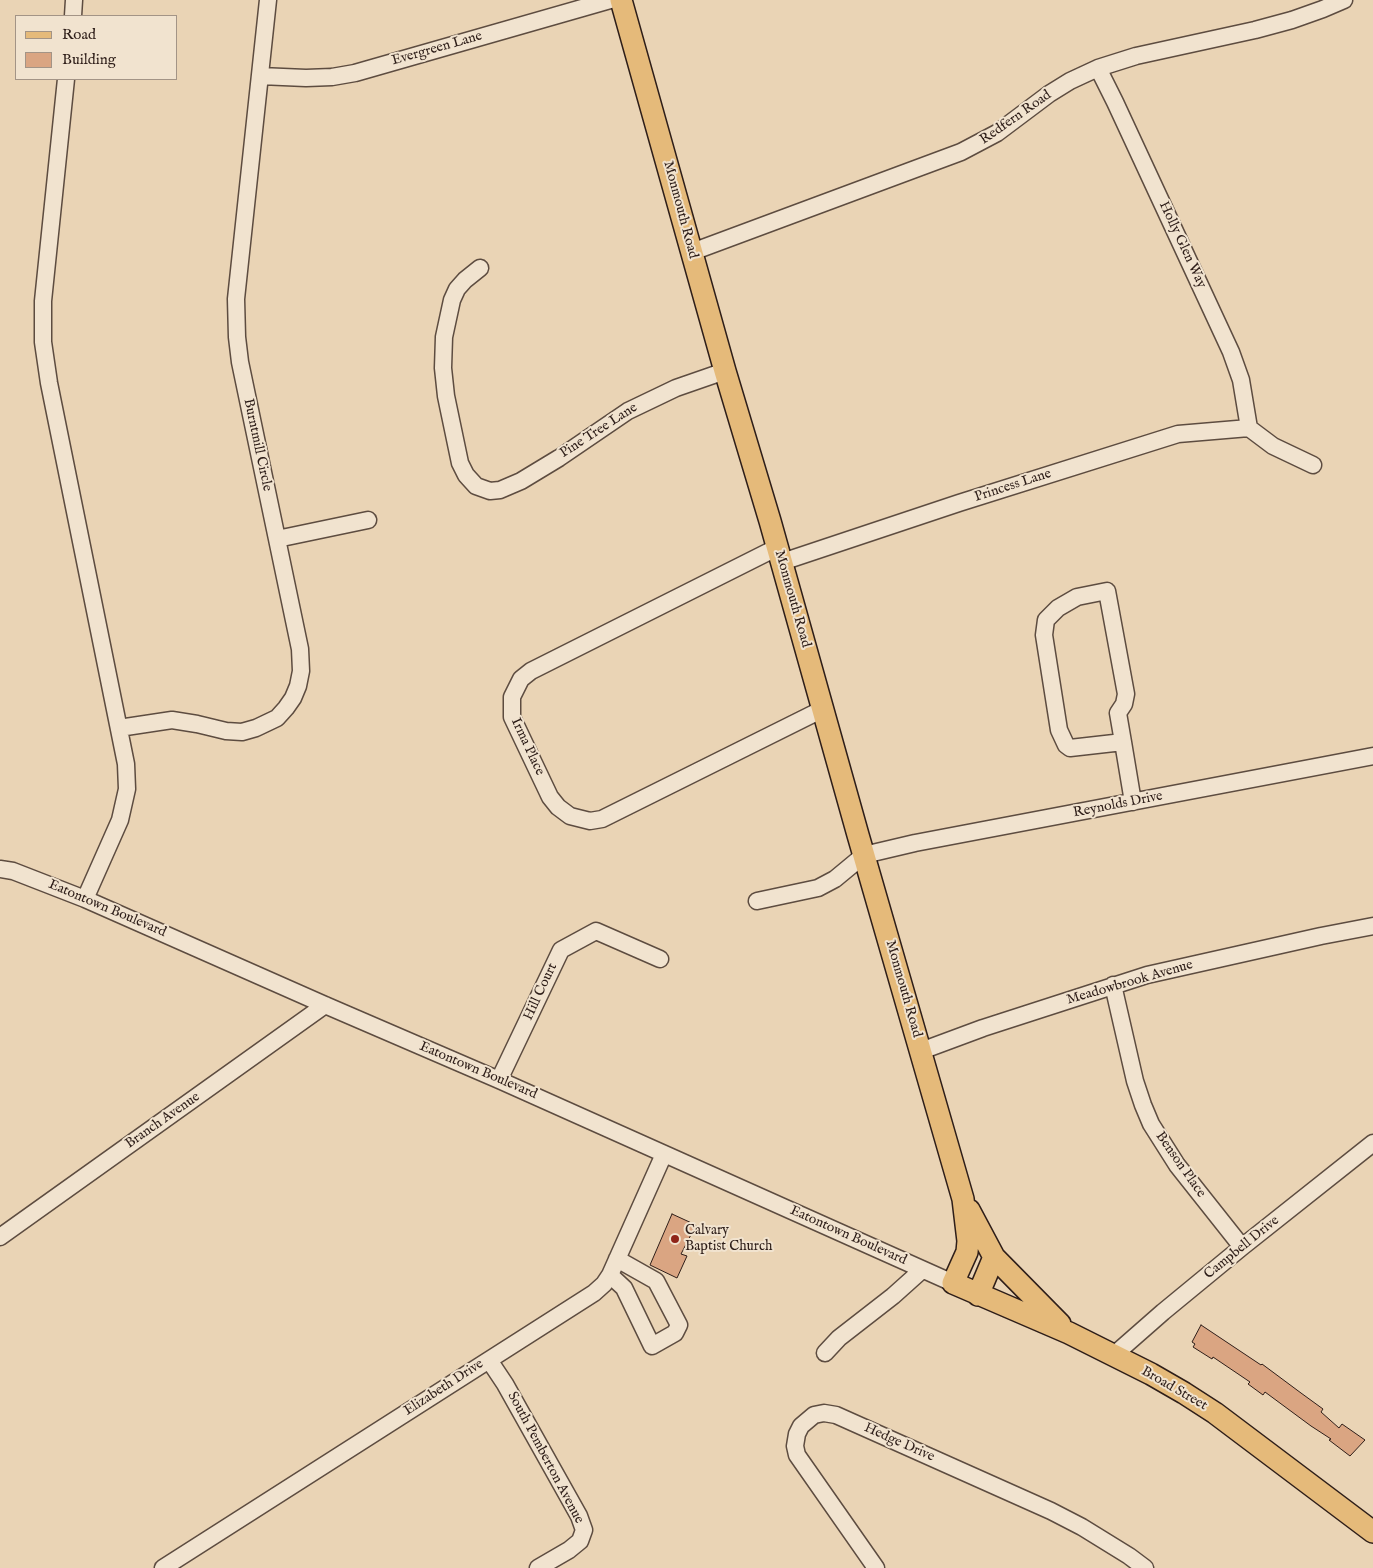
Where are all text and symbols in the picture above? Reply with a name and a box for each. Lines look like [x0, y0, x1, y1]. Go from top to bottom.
legend [15, 15, 178, 80]
text: Road [62, 25, 96, 44]
street label: Evergreen Lane [390, 28, 484, 70]
text: Building [62, 50, 116, 69]
street label: Redfern Road [977, 87, 1055, 149]
street label: Monmouth Road [659, 159, 701, 261]
street label: Holly Glen Way [1155, 199, 1209, 291]
street label: Burntmill Circle [239, 397, 275, 493]
street label: Pine Tree Lane [557, 400, 641, 462]
street label: Princess Lane [973, 466, 1053, 506]
street label: Monmouth Road [770, 548, 814, 650]
street label: Irma Place [506, 716, 548, 778]
street label: Reynolds Drive [1072, 788, 1164, 822]
street label: Eatontown Boulevard [46, 877, 168, 941]
street label: Monmouth Road [881, 938, 925, 1040]
street label: Meadowbrook Avenue [1065, 957, 1195, 1009]
street label: Hill Court [520, 961, 562, 1023]
street label: Eatontown Boulevard [417, 1039, 539, 1103]
street label: Branch Avenue [122, 1089, 204, 1153]
street label: Benson Place [1151, 1129, 1209, 1201]
street label: Eatontown Boulevard [787, 1203, 909, 1269]
street label: Campbell Drive [1201, 1213, 1283, 1283]
place label: Calvary Baptist Church [685, 1223, 772, 1256]
marker: Calvary Baptist Church [669, 1233, 681, 1245]
street label: Elizabeth Drive [401, 1356, 487, 1420]
street label: Broad Street [1138, 1363, 1210, 1415]
street label: South Pemberton Avenue [503, 1389, 587, 1527]
street label: Hedge Drive [861, 1420, 937, 1466]

